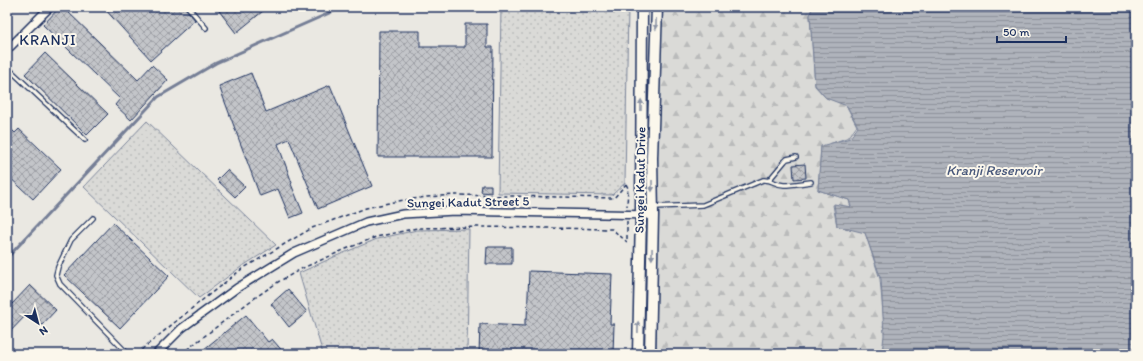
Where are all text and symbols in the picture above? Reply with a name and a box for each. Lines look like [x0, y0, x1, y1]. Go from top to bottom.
one-way arrow [653, 18, 659, 31]
scale bar [997, 18, 1066, 44]
text: 50 m [1003, 25, 1029, 39]
district label: KRANJI [19, 31, 77, 49]
one-way arrow [638, 98, 644, 111]
street label: Sungei Kadut Drive [632, 127, 648, 233]
water label: Kranji Reservoir [946, 162, 1043, 179]
one-way arrow [649, 180, 656, 192]
street label: Sungei Kadut Street 5 [407, 193, 529, 211]
one-way arrow [649, 248, 655, 261]
north arrow [18, 303, 58, 343]
one-way arrow [635, 321, 642, 333]
text: N [37, 323, 50, 338]

